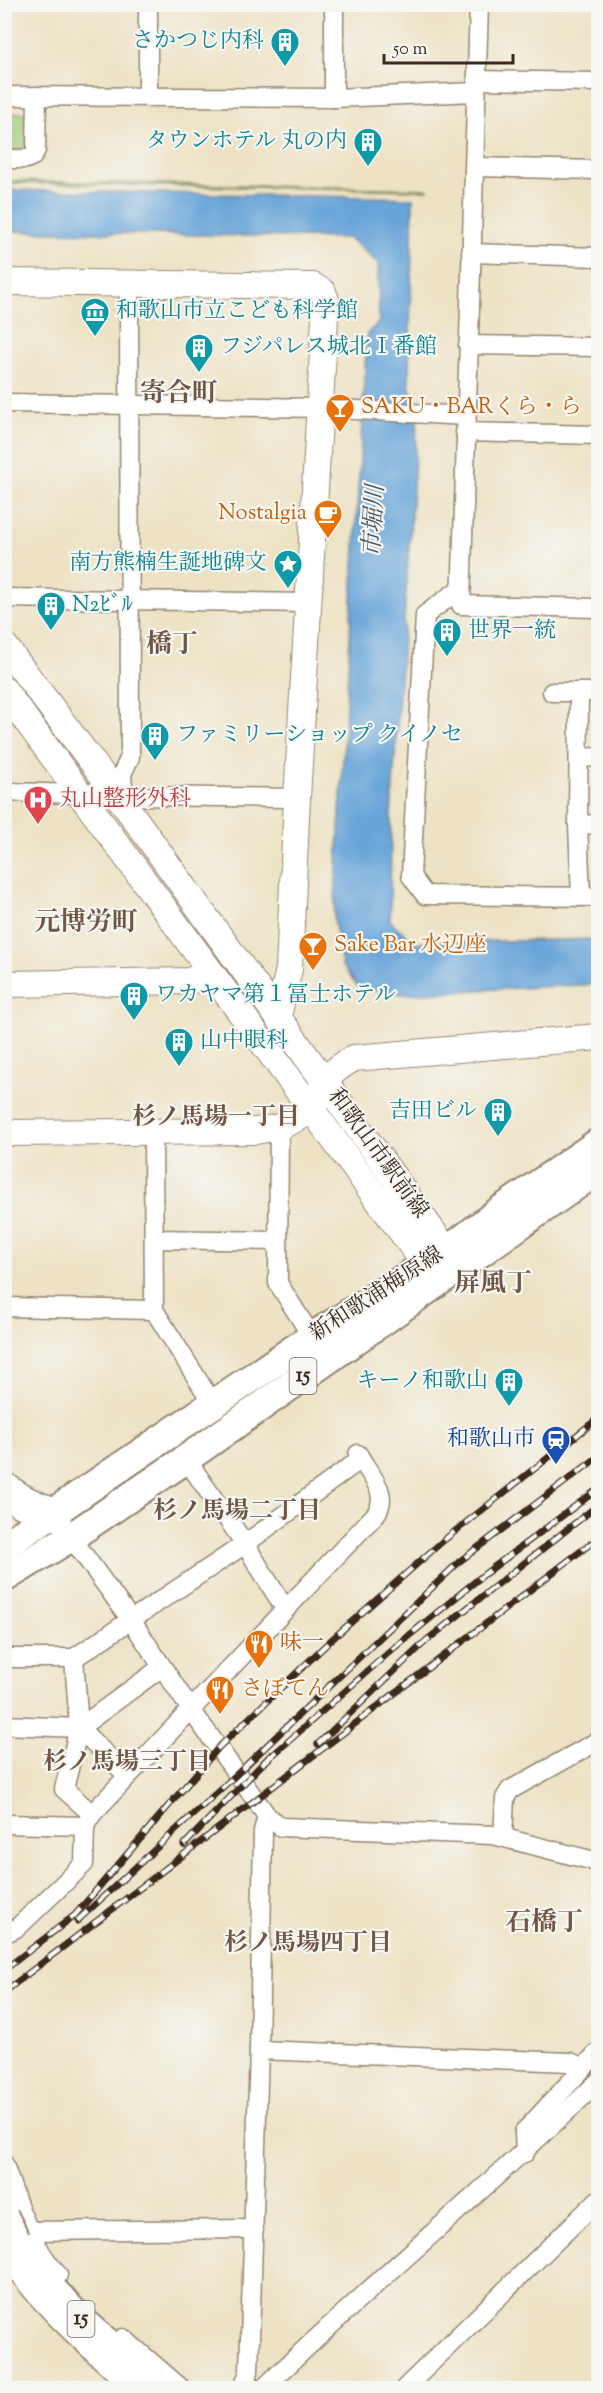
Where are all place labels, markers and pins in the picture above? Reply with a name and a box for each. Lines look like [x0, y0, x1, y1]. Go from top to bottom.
place label: さかつじ内科 [132, 26, 264, 58]
building icon: さかつじ内科 [269, 26, 301, 68]
place label: タウンホテル 丸の内 [145, 126, 347, 158]
building icon: タウンホテル 丸の内 [352, 126, 384, 168]
museum icon: 和歌山市立こども科学館 [79, 296, 111, 338]
place label: 和歌山市立こども科学館 [116, 296, 358, 328]
building icon: フジパレス城北Ⅰ番館 [183, 332, 215, 374]
place label: フジパレス城北Ⅰ番館 [220, 332, 437, 364]
bar icon: SAKU・BARくら・ら [324, 392, 356, 434]
place label: SAKU・BARくら・ら [361, 392, 582, 424]
place label: Nostalgia [218, 498, 307, 530]
cafe icon: Nostalgia [312, 498, 344, 540]
place label: 南方熊楠生誕地碑文 [69, 548, 267, 580]
place icon: 南方熊楠生誕地碑文 [272, 548, 304, 590]
building icon: N2ﾋﾞﾙ [35, 590, 67, 632]
place label: N2ﾋﾞﾙ [72, 590, 133, 622]
building icon: 世界一統 [431, 616, 463, 658]
place label: 世界一統 [468, 616, 556, 648]
building icon: ファミリーショップ クイノセ [139, 720, 171, 762]
place label: ファミリーショップ クイノセ [176, 720, 463, 752]
hospital icon: 丸山整形外科 [22, 784, 54, 826]
place label: 丸山整形外科 [59, 784, 191, 816]
bar icon: Sake Bar 水辺座 [297, 930, 329, 972]
place label: Sake Bar 水辺座 [334, 930, 486, 962]
building icon: ワカヤマ第１冨士ホテル [118, 980, 150, 1022]
place label: ワカヤマ第１冨士ホテル [155, 980, 396, 1012]
building icon: 山中眼科 [163, 1026, 195, 1068]
place label: 山中眼科 [200, 1026, 288, 1058]
place label: 吉田ビル [389, 1096, 477, 1128]
building icon: 吉田ビル [482, 1096, 514, 1138]
place label: キーノ和歌山 [356, 1366, 488, 1398]
building icon: キーノ和歌山 [493, 1366, 525, 1408]
place label: 和歌山市 [447, 1424, 535, 1456]
station icon: 和歌山市 [540, 1424, 572, 1466]
restaurant icon: 味一 [243, 1628, 275, 1670]
place label: 味一 [280, 1628, 324, 1660]
restaurant icon: さぼてん [204, 1674, 236, 1716]
place label: さぼてん [241, 1674, 329, 1706]

